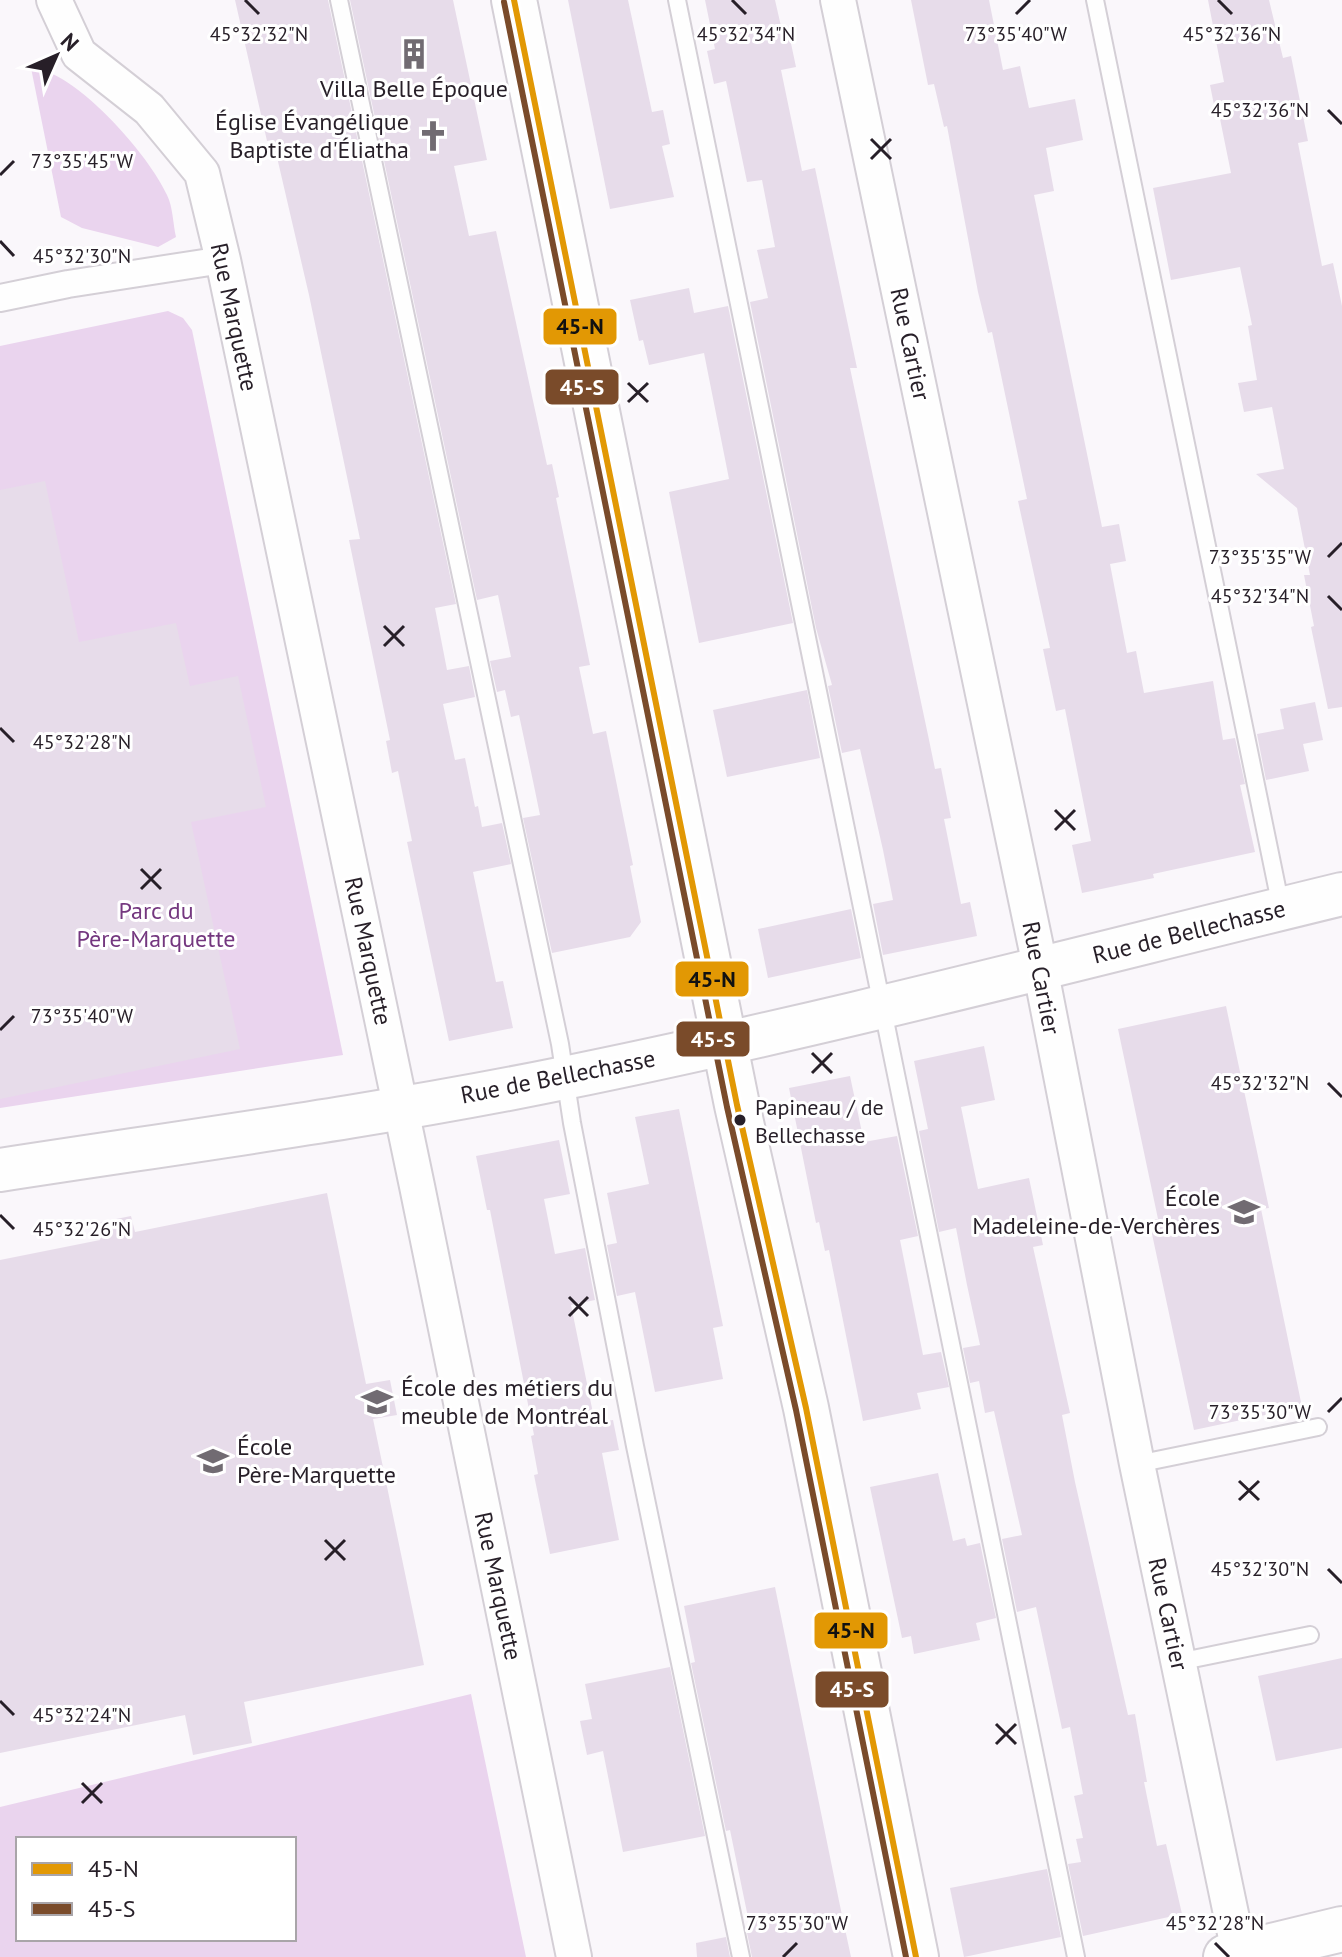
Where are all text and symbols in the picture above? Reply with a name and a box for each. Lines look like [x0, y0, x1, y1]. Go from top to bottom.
north arrow [16, 16, 96, 96]
text: 45°32'32"N [210, 21, 308, 47]
text: 45°32'34"N [697, 21, 795, 47]
text: 73°35'40"W [965, 21, 1068, 47]
text: 45°32'36"N [1183, 21, 1281, 47]
text: N [55, 27, 85, 57]
building icon: Villa Belle Époque [397, 37, 431, 71]
place label: Villa Belle Époque [319, 73, 508, 104]
text: 45°32'36"N [1211, 97, 1309, 123]
place label: Église Évangélique Baptiste d'Éliatha [215, 106, 409, 165]
church icon: Église Évangélique Baptiste d'Éliatha [416, 119, 450, 153]
text: 73°35'45"W [31, 148, 134, 174]
street label: Rue Marquette [204, 240, 265, 394]
text: 45°32'30"N [33, 243, 131, 269]
street label: Rue Cartier [883, 285, 938, 403]
line badge: 45-N [542, 307, 618, 346]
text: 45-N [556, 312, 604, 340]
line badge: 45-S [544, 368, 620, 406]
text: 45-S [560, 373, 604, 401]
text: 73°35'35"W [1209, 544, 1312, 570]
text: 45°32'34"N [1211, 583, 1309, 609]
text: 45°32'28"N [33, 729, 131, 755]
street label: Rue Marquette [338, 874, 399, 1028]
street label: Rue de Bellechasse [1089, 893, 1288, 970]
park label: Parc du Père-Marquette [77, 895, 236, 954]
street label: Rue Cartier [1015, 919, 1068, 1037]
line badge: 45-N [674, 960, 750, 998]
text: 45-N [688, 965, 736, 993]
text: 73°35'40"W [31, 1003, 134, 1029]
line badge: 45-S [675, 1020, 751, 1058]
text: 45-S [691, 1025, 735, 1053]
street label: Rue de Bellechasse [458, 1042, 658, 1111]
text: 45°32'32"N [1211, 1070, 1309, 1096]
place label: Papineau / de Bellechasse [755, 1093, 884, 1149]
marker: Papineau / de Bellechasse [732, 1112, 748, 1128]
place label: École Madeleine-de-Verchères [972, 1182, 1220, 1241]
school or university icon: École Madeleine-de-Verchères [1227, 1195, 1261, 1229]
text: 45°32'26"N [33, 1216, 131, 1242]
place label: École des métiers du meuble de Montréal [401, 1372, 613, 1431]
school or university icon: École des métiers du meuble de Montréal [360, 1385, 394, 1419]
text: 73°35'30"W [1209, 1399, 1312, 1425]
place label: École Père-Marquette [237, 1431, 396, 1490]
school or university icon: École Père-Marquette [196, 1444, 230, 1478]
street label: Rue Marquette [468, 1509, 529, 1663]
street label: Rue Cartier [1141, 1555, 1196, 1673]
text: 45°32'30"N [1211, 1556, 1309, 1582]
line badge: 45-N [813, 1611, 889, 1650]
text: 45-N [827, 1616, 875, 1644]
line badge: 45-S [814, 1670, 890, 1709]
text: 45-S [830, 1675, 874, 1703]
text: 45°32'24"N [33, 1702, 131, 1728]
legend [16, 1837, 296, 1941]
text: 45-N [88, 1853, 139, 1884]
text: 45-S [88, 1893, 136, 1924]
text: 73°35'30"W [746, 1910, 849, 1936]
text: 45°32'28"N [1166, 1910, 1264, 1936]

